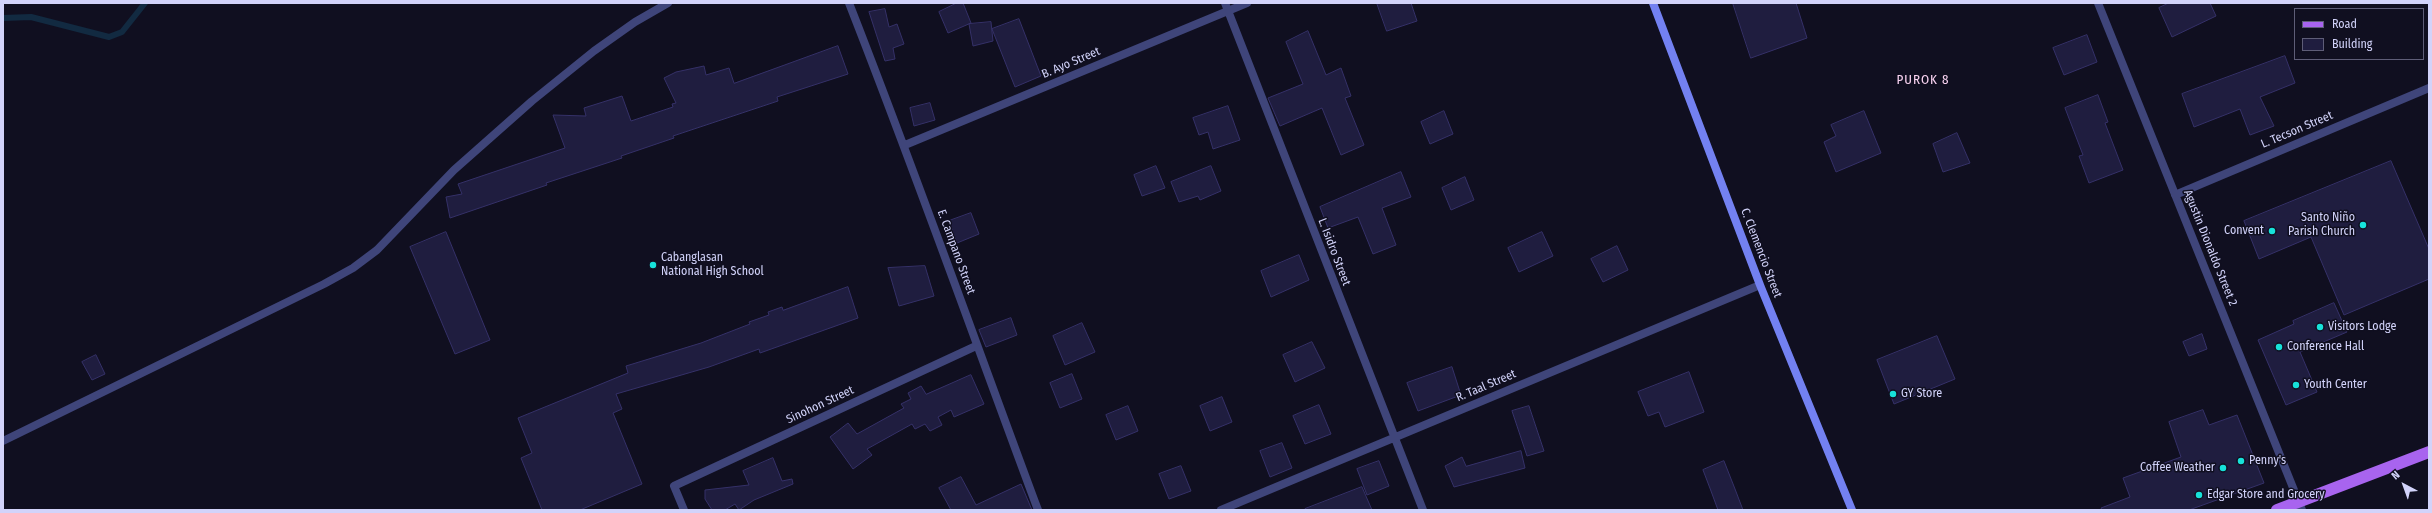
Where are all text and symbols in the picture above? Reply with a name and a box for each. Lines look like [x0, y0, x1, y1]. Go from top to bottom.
legend [2294, 8, 2424, 60]
text: Road [2332, 17, 2357, 31]
text: Building [2332, 37, 2372, 51]
street label: B. Ayo Street [1040, 44, 1102, 82]
district label: PUROK 8 [1896, 72, 1950, 88]
street label: L. Tecson Street [2259, 108, 2335, 152]
street label: Agustin Dionaldo Street 2 [2180, 188, 2240, 308]
street label: C. Clemencio Street [1737, 206, 1785, 300]
street label: E. Campano Street [934, 208, 978, 296]
place label: Santo Niño Parish Church [2288, 211, 2355, 239]
street label: L. Isidro Street [1315, 216, 1353, 288]
marker: Santo Niño Parish Church [2358, 220, 2368, 230]
place label: Convent [2224, 224, 2264, 238]
marker: Convent [2267, 226, 2277, 236]
place label: Cabanglasan National High School [661, 251, 764, 279]
marker: Cabanglasan National High School [648, 260, 658, 270]
place label: Visitors Lodge [2328, 320, 2396, 334]
marker: Visitors Lodge [2315, 322, 2325, 332]
place label: Conference Hall [2287, 340, 2364, 354]
marker: Conference Hall [2274, 342, 2284, 352]
street label: R. Taal Street [1454, 367, 1518, 405]
place label: Youth Center [2304, 378, 2367, 392]
marker: Youth Center [2291, 380, 2301, 390]
street label: Sinohon Street [784, 383, 856, 427]
place label: GY Store [1901, 387, 1942, 401]
marker: GY Store [1888, 389, 1898, 399]
place label: Penny's [2249, 454, 2286, 468]
marker: Penny's [2236, 456, 2246, 466]
place label: Coffee Weather [2140, 461, 2215, 475]
marker: Coffee Weather [2218, 463, 2228, 473]
north arrow [2384, 465, 2424, 505]
text: N [2389, 468, 2403, 483]
place label: Edgar Store and Grocery [2207, 488, 2325, 502]
marker: Edgar Store and Grocery [2194, 490, 2204, 500]

